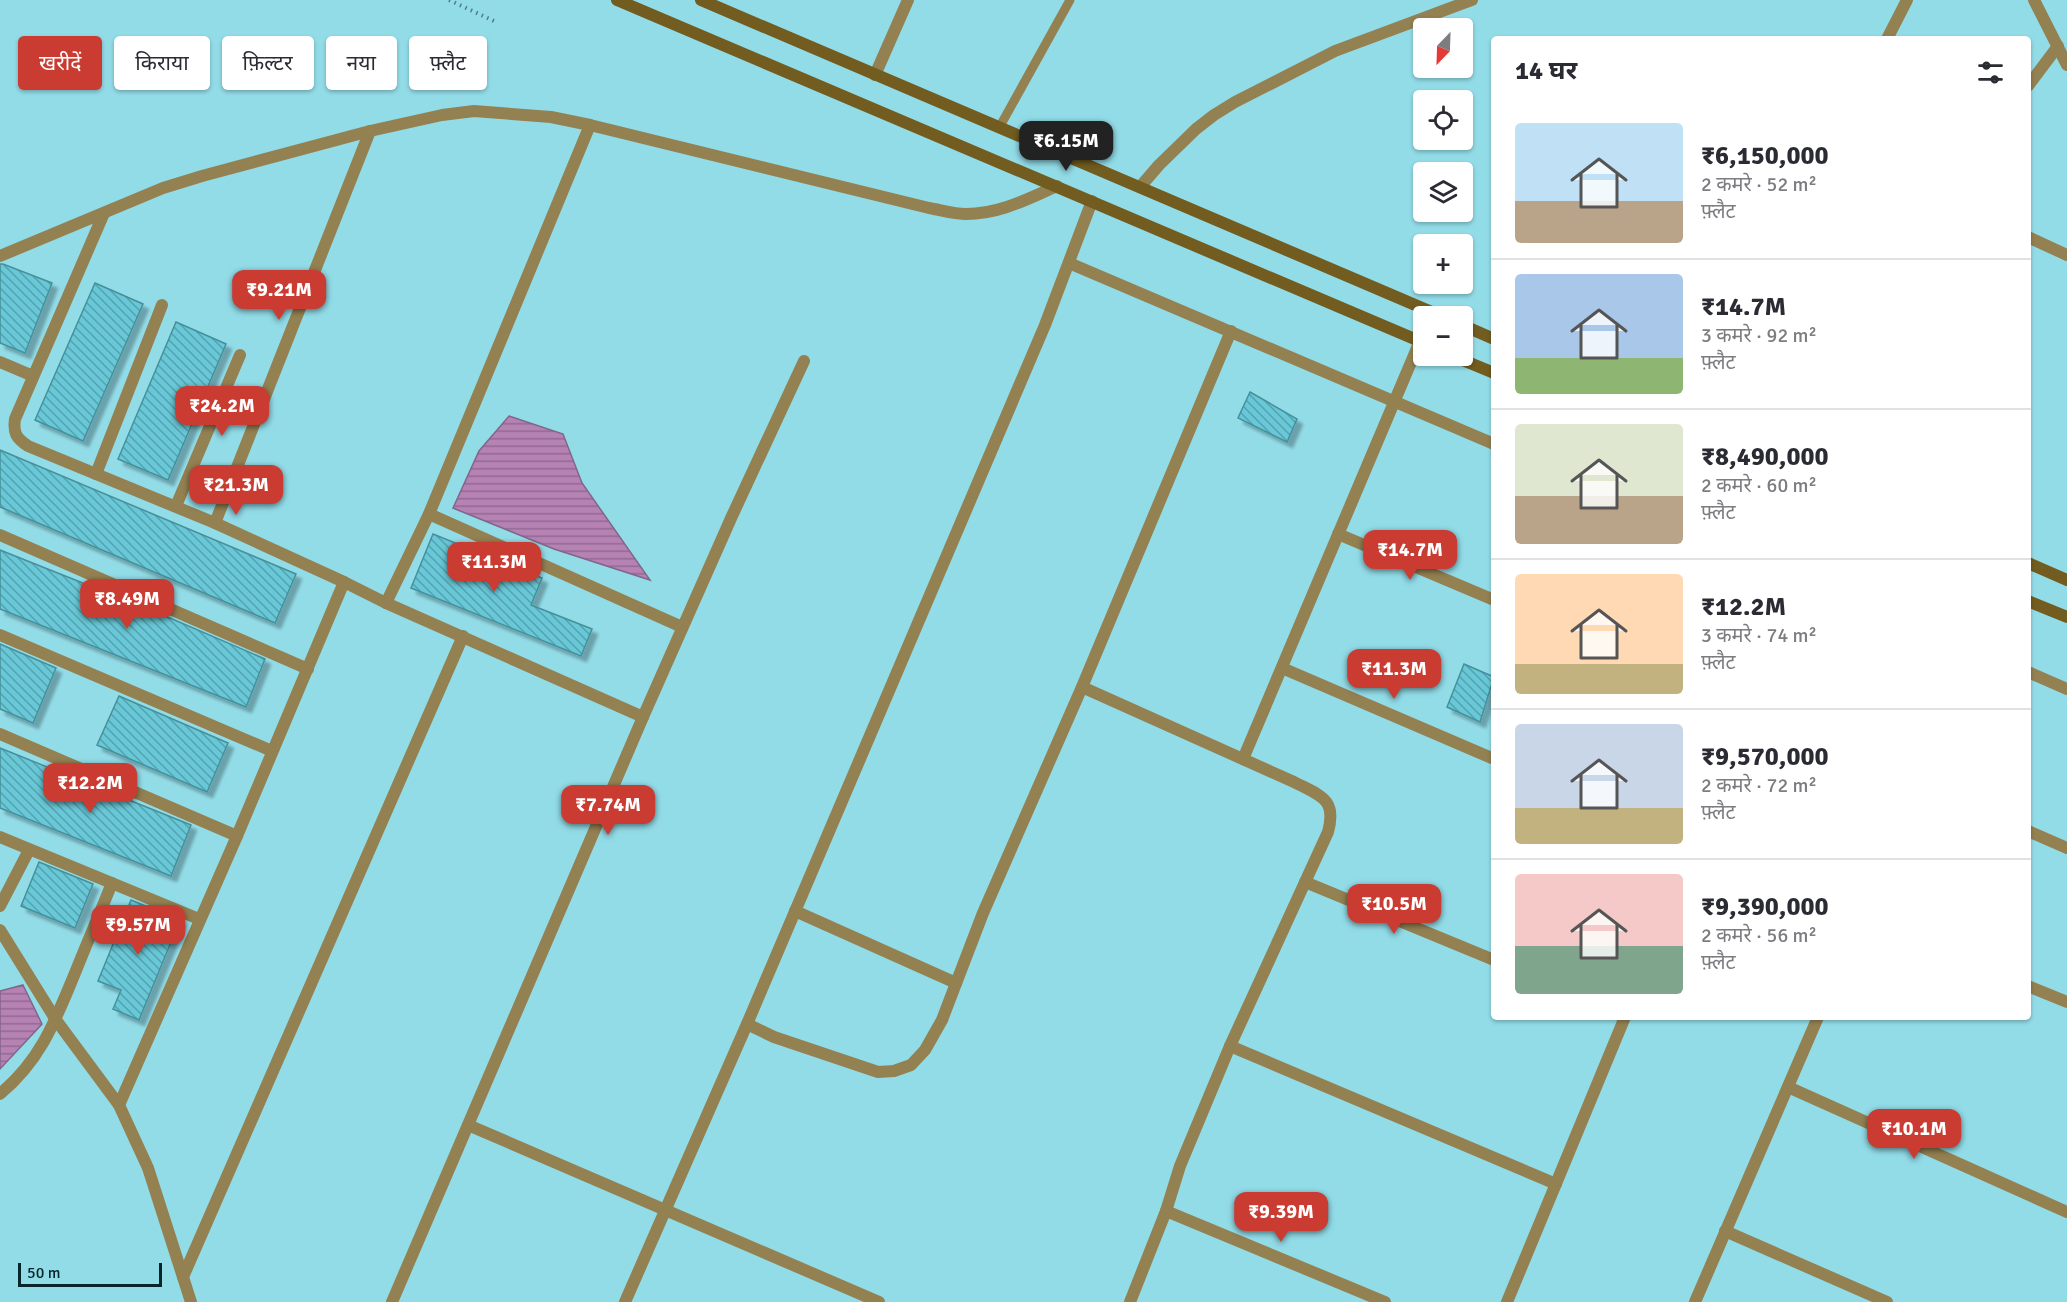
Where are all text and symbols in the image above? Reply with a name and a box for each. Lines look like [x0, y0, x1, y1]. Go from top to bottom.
north arrow [1413, 18, 1473, 78]
map controls [1413, 18, 1473, 366]
chip: खरीदें [18, 36, 102, 90]
chip: किराया [114, 36, 210, 90]
chip: फ़िल्टर [222, 36, 314, 90]
chip: नया [326, 36, 397, 90]
chip: फ़्लैट [409, 36, 487, 90]
text: 14 घर [1515, 55, 1577, 87]
icon: filters [1974, 56, 2007, 89]
button: locate [1413, 90, 1473, 150]
pin: ₹6.15M [1017, 121, 1115, 172]
text: ₹6.15M [1033, 128, 1099, 153]
text: ₹6,150,000 [1701, 140, 1829, 172]
icon: home [1563, 147, 1635, 219]
button: layers [1413, 162, 1473, 222]
text: 2 कमरे · 52 m² [1701, 172, 1817, 197]
text: फ़्लैट [1701, 199, 1736, 224]
button: + [1413, 234, 1473, 294]
pin: ₹9.21M [230, 270, 328, 321]
text: ₹9.21M [246, 277, 312, 302]
text: ₹14.7M [1701, 291, 1786, 323]
icon: home [1563, 298, 1635, 370]
button: − [1413, 306, 1473, 366]
text: 3 कमरे · 92 m² [1701, 323, 1817, 348]
text: फ़्लैट [1701, 350, 1736, 375]
pin: ₹24.2M [173, 386, 271, 437]
text: ₹24.2M [189, 393, 255, 418]
text: ₹8,490,000 [1701, 441, 1829, 473]
icon: home [1563, 448, 1635, 520]
pin: ₹21.3M [187, 465, 285, 516]
text: ₹21.3M [203, 472, 269, 497]
text: 2 कमरे · 60 m² [1701, 473, 1817, 498]
text: फ़्लैट [1701, 500, 1736, 525]
pin: ₹14.7M [1361, 530, 1459, 581]
text: ₹14.7M [1377, 537, 1443, 562]
pin: ₹11.3M [445, 542, 543, 593]
text: ₹11.3M [461, 549, 527, 574]
pin: ₹8.49M [78, 579, 176, 630]
text: ₹8.49M [94, 586, 160, 611]
text: ₹12.2M [1701, 591, 1786, 623]
icon: home [1563, 598, 1635, 670]
text: 3 कमरे · 74 m² [1701, 623, 1817, 648]
pin: ₹11.3M [1345, 649, 1443, 700]
text: फ़्लैट [1701, 650, 1736, 675]
text: ₹11.3M [1361, 656, 1427, 681]
text: ₹9,570,000 [1701, 741, 1829, 773]
icon: home [1563, 748, 1635, 820]
pin: ₹12.2M [41, 763, 139, 814]
text: ₹12.2M [57, 770, 123, 795]
text: 2 कमरे · 72 m² [1701, 773, 1817, 798]
pin: ₹7.74M [559, 785, 657, 836]
text: ₹7.74M [575, 792, 641, 817]
text: फ़्लैट [1701, 800, 1736, 825]
pin: ₹10.5M [1345, 884, 1443, 935]
text: ₹10.5M [1361, 891, 1427, 916]
text: ₹9,390,000 [1701, 891, 1829, 923]
icon: home [1563, 898, 1635, 970]
pin: ₹9.57M [89, 905, 187, 956]
text: ₹9.57M [105, 912, 171, 937]
text: 2 कमरे · 56 m² [1701, 923, 1817, 948]
text: फ़्लैट [1701, 950, 1736, 975]
pin: ₹10.1M [1865, 1109, 1963, 1160]
text: ₹10.1M [1881, 1116, 1947, 1141]
pin: ₹9.39M [1232, 1192, 1330, 1243]
text: ₹9.39M [1248, 1199, 1314, 1224]
scale bar [18, 1260, 162, 1288]
text: 50 m [27, 1263, 61, 1283]

